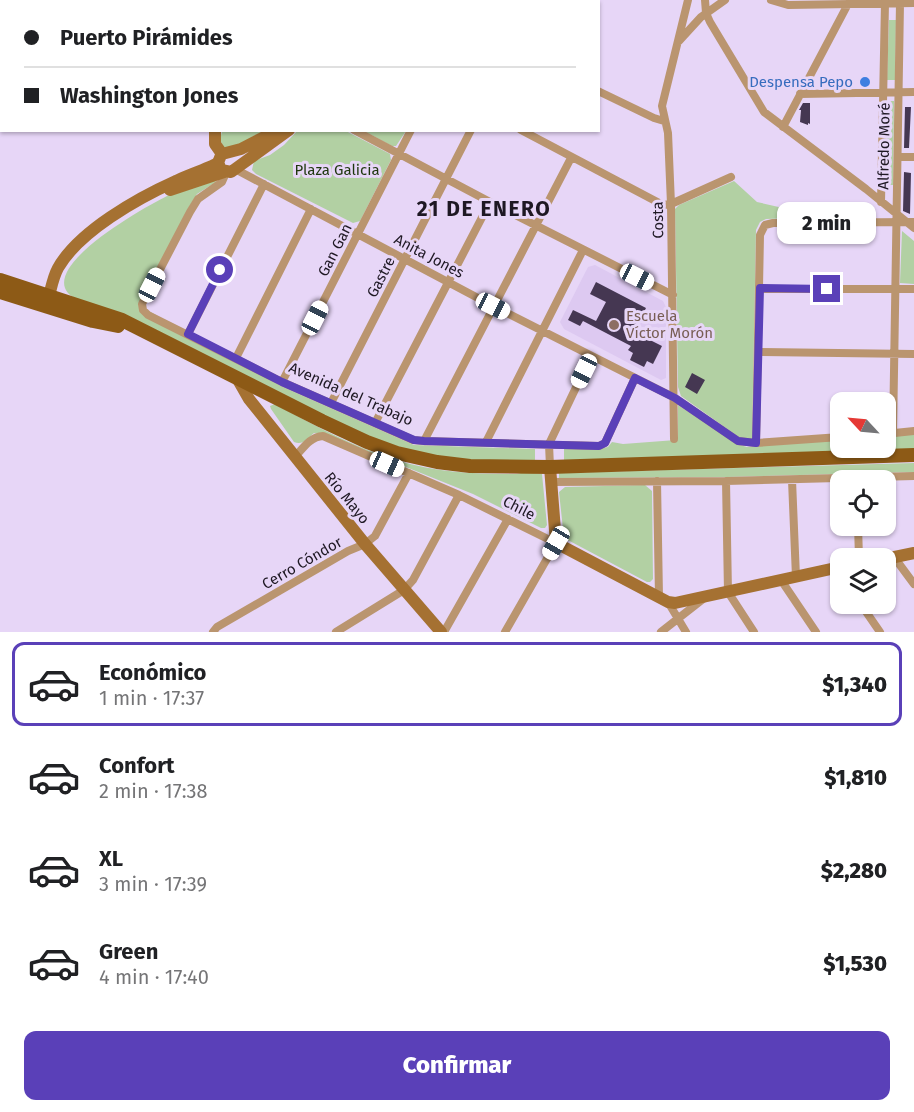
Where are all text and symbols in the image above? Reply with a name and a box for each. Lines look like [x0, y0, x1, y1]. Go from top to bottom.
text: Puerto Pirámides [60, 24, 233, 51]
place label: Despensa Pepo [749, 73, 853, 91]
marker: Despensa Pepo [858, 75, 872, 89]
text: Washington Jones [60, 82, 238, 109]
street label: Alfredo Moré [874, 102, 894, 190]
park label: Plaza Galicia [294, 161, 380, 179]
district label: 21 DE ENERO [417, 196, 551, 222]
street label: Costa [649, 201, 667, 239]
callout: 2 min [778, 202, 876, 244]
text: 2 min [802, 211, 851, 235]
street label: Gan Gan [314, 221, 356, 279]
street label: Anita Jones [391, 230, 467, 282]
street label: Gastre [363, 254, 399, 300]
route start [206, 256, 233, 283]
car [617, 261, 657, 293]
car [136, 265, 168, 305]
route end [813, 275, 840, 302]
car [473, 290, 513, 322]
car [299, 298, 331, 338]
place label: Escuela Víctor Morón [626, 307, 713, 342]
marker: Escuela Víctor Morón [607, 318, 621, 332]
car [568, 351, 600, 391]
street label: Avenida del Trabajo [286, 358, 416, 430]
north arrow [830, 392, 896, 458]
map controls [830, 392, 896, 614]
car [367, 448, 407, 480]
street label: Río Mayo [321, 468, 373, 528]
button: locate [830, 470, 896, 536]
street label: Chile [500, 492, 538, 524]
car [539, 523, 573, 563]
street label: Cerro Cóndor [259, 533, 345, 593]
button: layers [830, 548, 896, 614]
icon: car [27, 657, 81, 711]
text: Económico [99, 659, 206, 686]
text: $1,340 [822, 671, 887, 698]
text: 1 min · 17:37 [99, 686, 204, 710]
icon: car [27, 750, 81, 804]
text: Confort [99, 752, 175, 779]
text: $1,810 [824, 764, 887, 791]
text: 2 min · 17:38 [99, 779, 208, 803]
icon: car [27, 843, 81, 897]
text: XL [99, 845, 123, 872]
text: $2,280 [821, 857, 887, 884]
text: 3 min · 17:39 [99, 872, 207, 896]
icon: car [27, 936, 81, 990]
text: Green [99, 938, 158, 965]
text: $1,530 [823, 950, 887, 977]
text: 4 min · 17:40 [99, 965, 209, 989]
button: Confirmar [24, 1031, 890, 1100]

